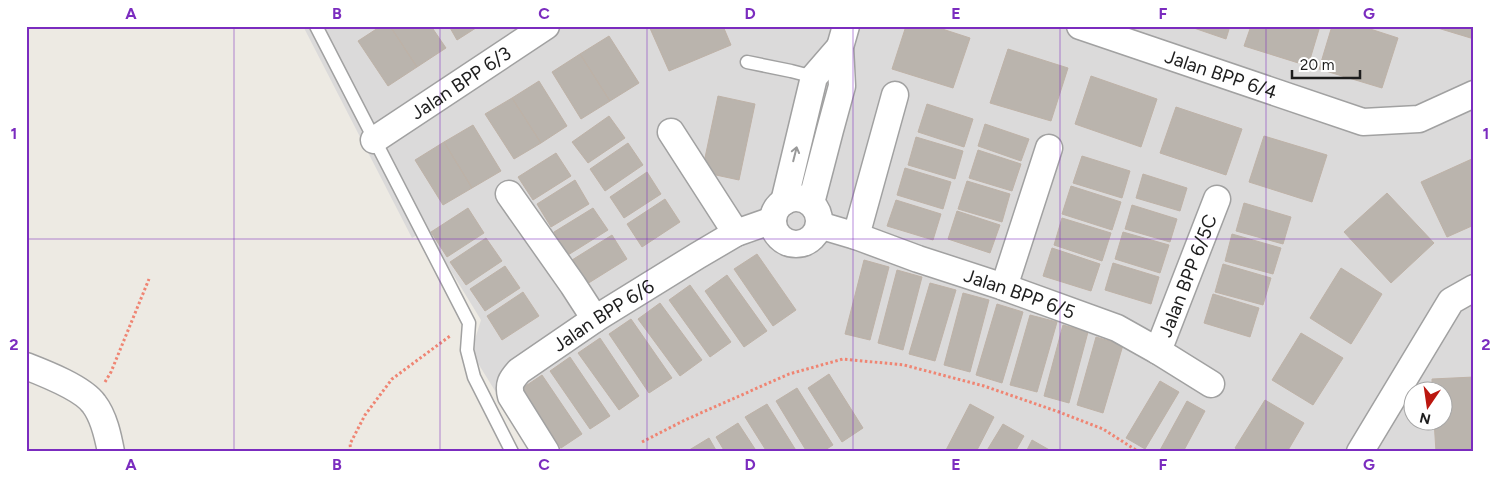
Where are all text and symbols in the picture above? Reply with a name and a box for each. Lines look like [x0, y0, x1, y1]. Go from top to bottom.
text: A [125, 4, 137, 23]
text: B [332, 4, 342, 23]
text: C [538, 4, 550, 23]
text: D [744, 4, 756, 23]
text: E [951, 4, 961, 23]
text: F [1159, 4, 1168, 23]
text: G [1363, 4, 1375, 23]
street label: Jalan BPP 6/3 [406, 41, 515, 124]
street label: Jalan BPP 6/4 [1162, 44, 1280, 104]
scale bar [1292, 48, 1360, 80]
text: 20 m [1300, 56, 1334, 74]
text: 1 [11, 124, 17, 143]
text: 1 [1483, 124, 1489, 143]
one-way arrow [791, 147, 800, 163]
street label: Jalan BPP 6/5C [1153, 211, 1222, 340]
street label: Jalan BPP 6/5 [961, 263, 1078, 323]
street label: Jalan BPP 6/6 [548, 274, 658, 356]
text: 2 [9, 335, 19, 354]
text: 2 [1481, 335, 1491, 354]
north arrow [1402, 380, 1452, 430]
text: N [1418, 409, 1432, 428]
text: A [125, 455, 137, 474]
text: B [332, 455, 342, 474]
text: C [538, 455, 550, 474]
text: D [744, 455, 756, 474]
text: E [951, 455, 961, 474]
text: F [1159, 455, 1168, 474]
text: G [1363, 455, 1375, 474]

